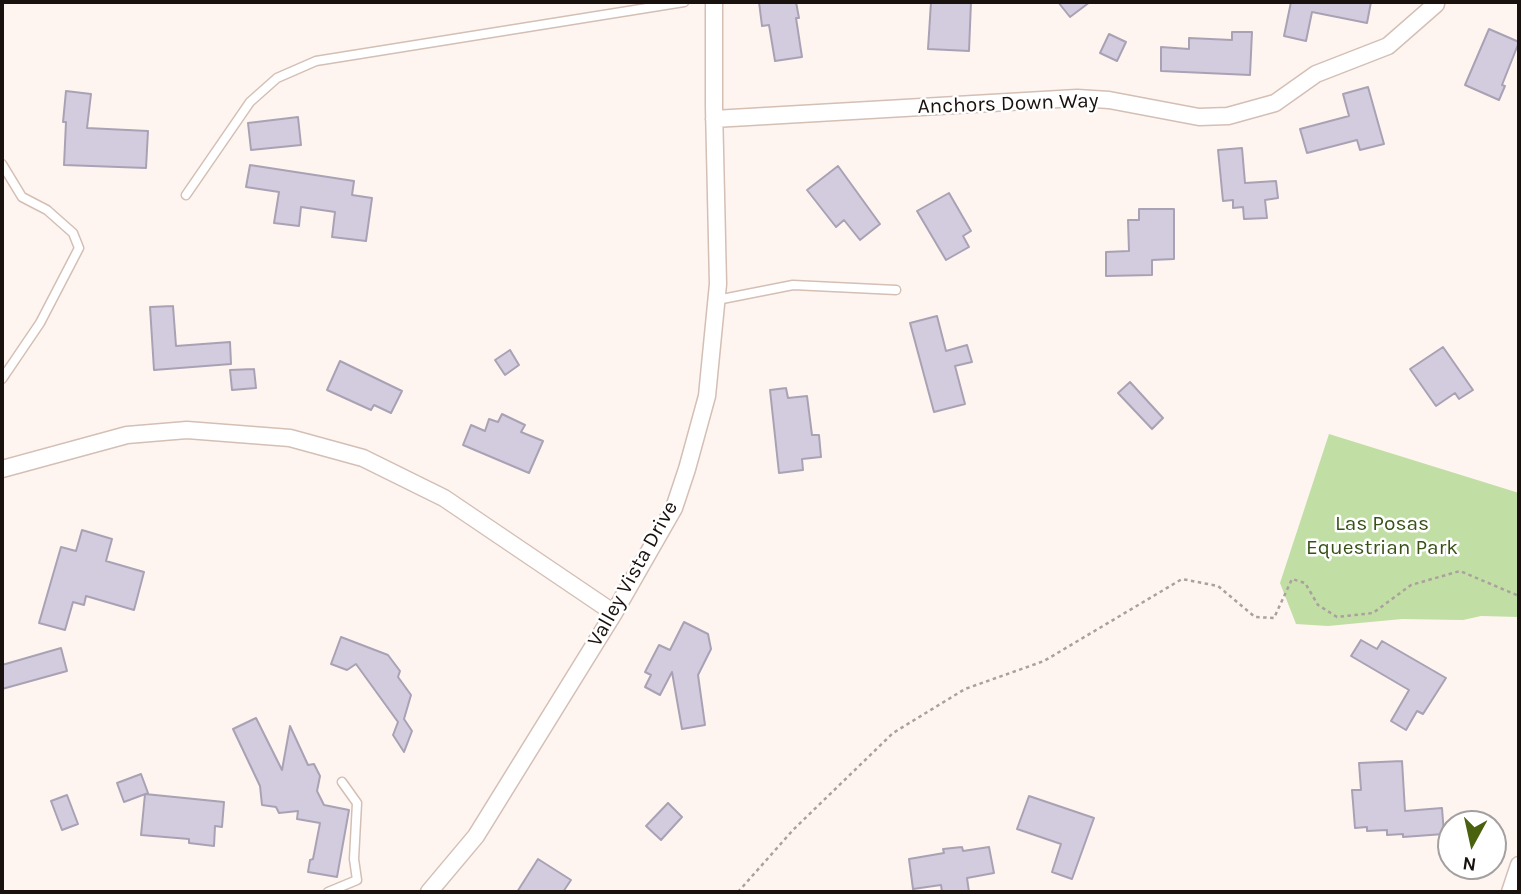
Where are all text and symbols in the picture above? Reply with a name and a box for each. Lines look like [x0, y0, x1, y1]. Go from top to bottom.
street label: Anchors Down Way [917, 88, 1099, 120]
street label: Valley Vista Drive [583, 497, 683, 651]
park label: Las Posas Equestrian Park [1306, 511, 1458, 561]
north arrow [1437, 810, 1507, 880]
text: N [1461, 852, 1478, 876]

